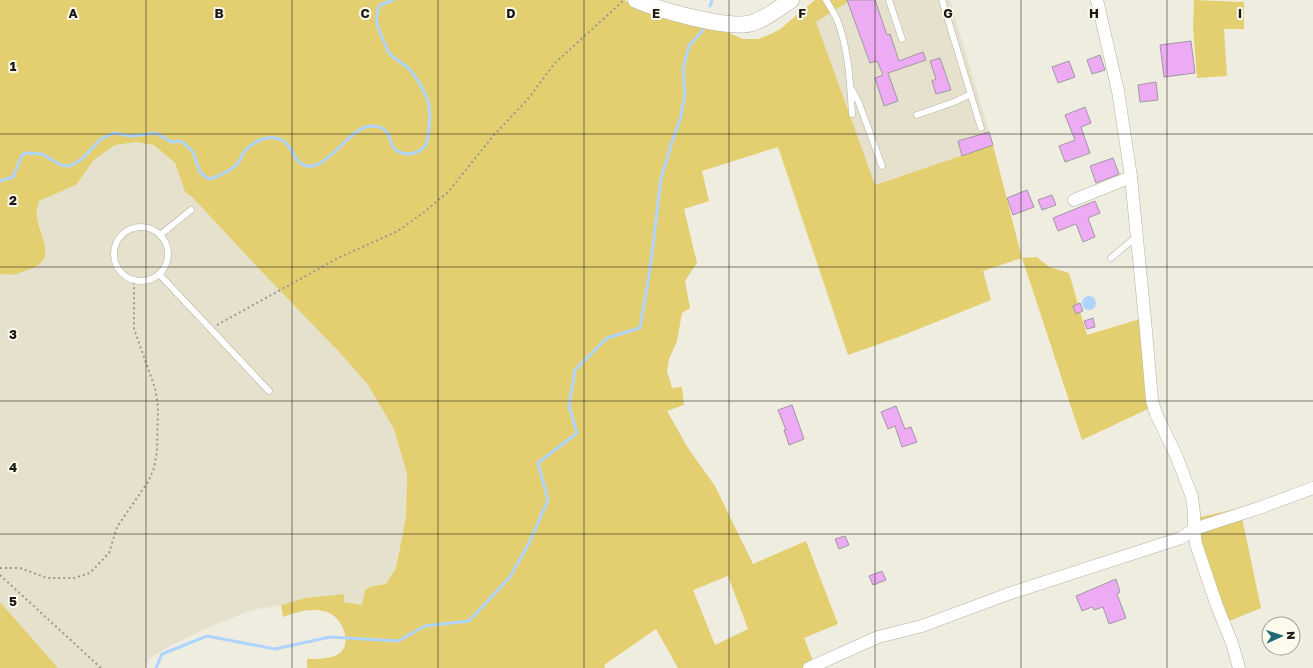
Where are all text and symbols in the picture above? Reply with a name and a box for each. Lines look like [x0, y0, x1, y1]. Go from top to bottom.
text: A [68, 5, 78, 21]
text: B [214, 5, 224, 21]
text: C [360, 5, 370, 21]
text: D [506, 5, 516, 21]
text: E [652, 5, 660, 21]
text: F [798, 5, 806, 21]
text: G [943, 5, 953, 21]
text: H [1089, 5, 1099, 21]
text: I [1238, 5, 1242, 21]
text: 1 [10, 58, 17, 74]
text: 2 [9, 192, 17, 208]
text: 3 [9, 326, 17, 342]
text: 4 [9, 459, 17, 475]
text: 5 [9, 593, 17, 609]
north arrow [1261, 616, 1301, 656]
text: N [1285, 631, 1298, 640]

